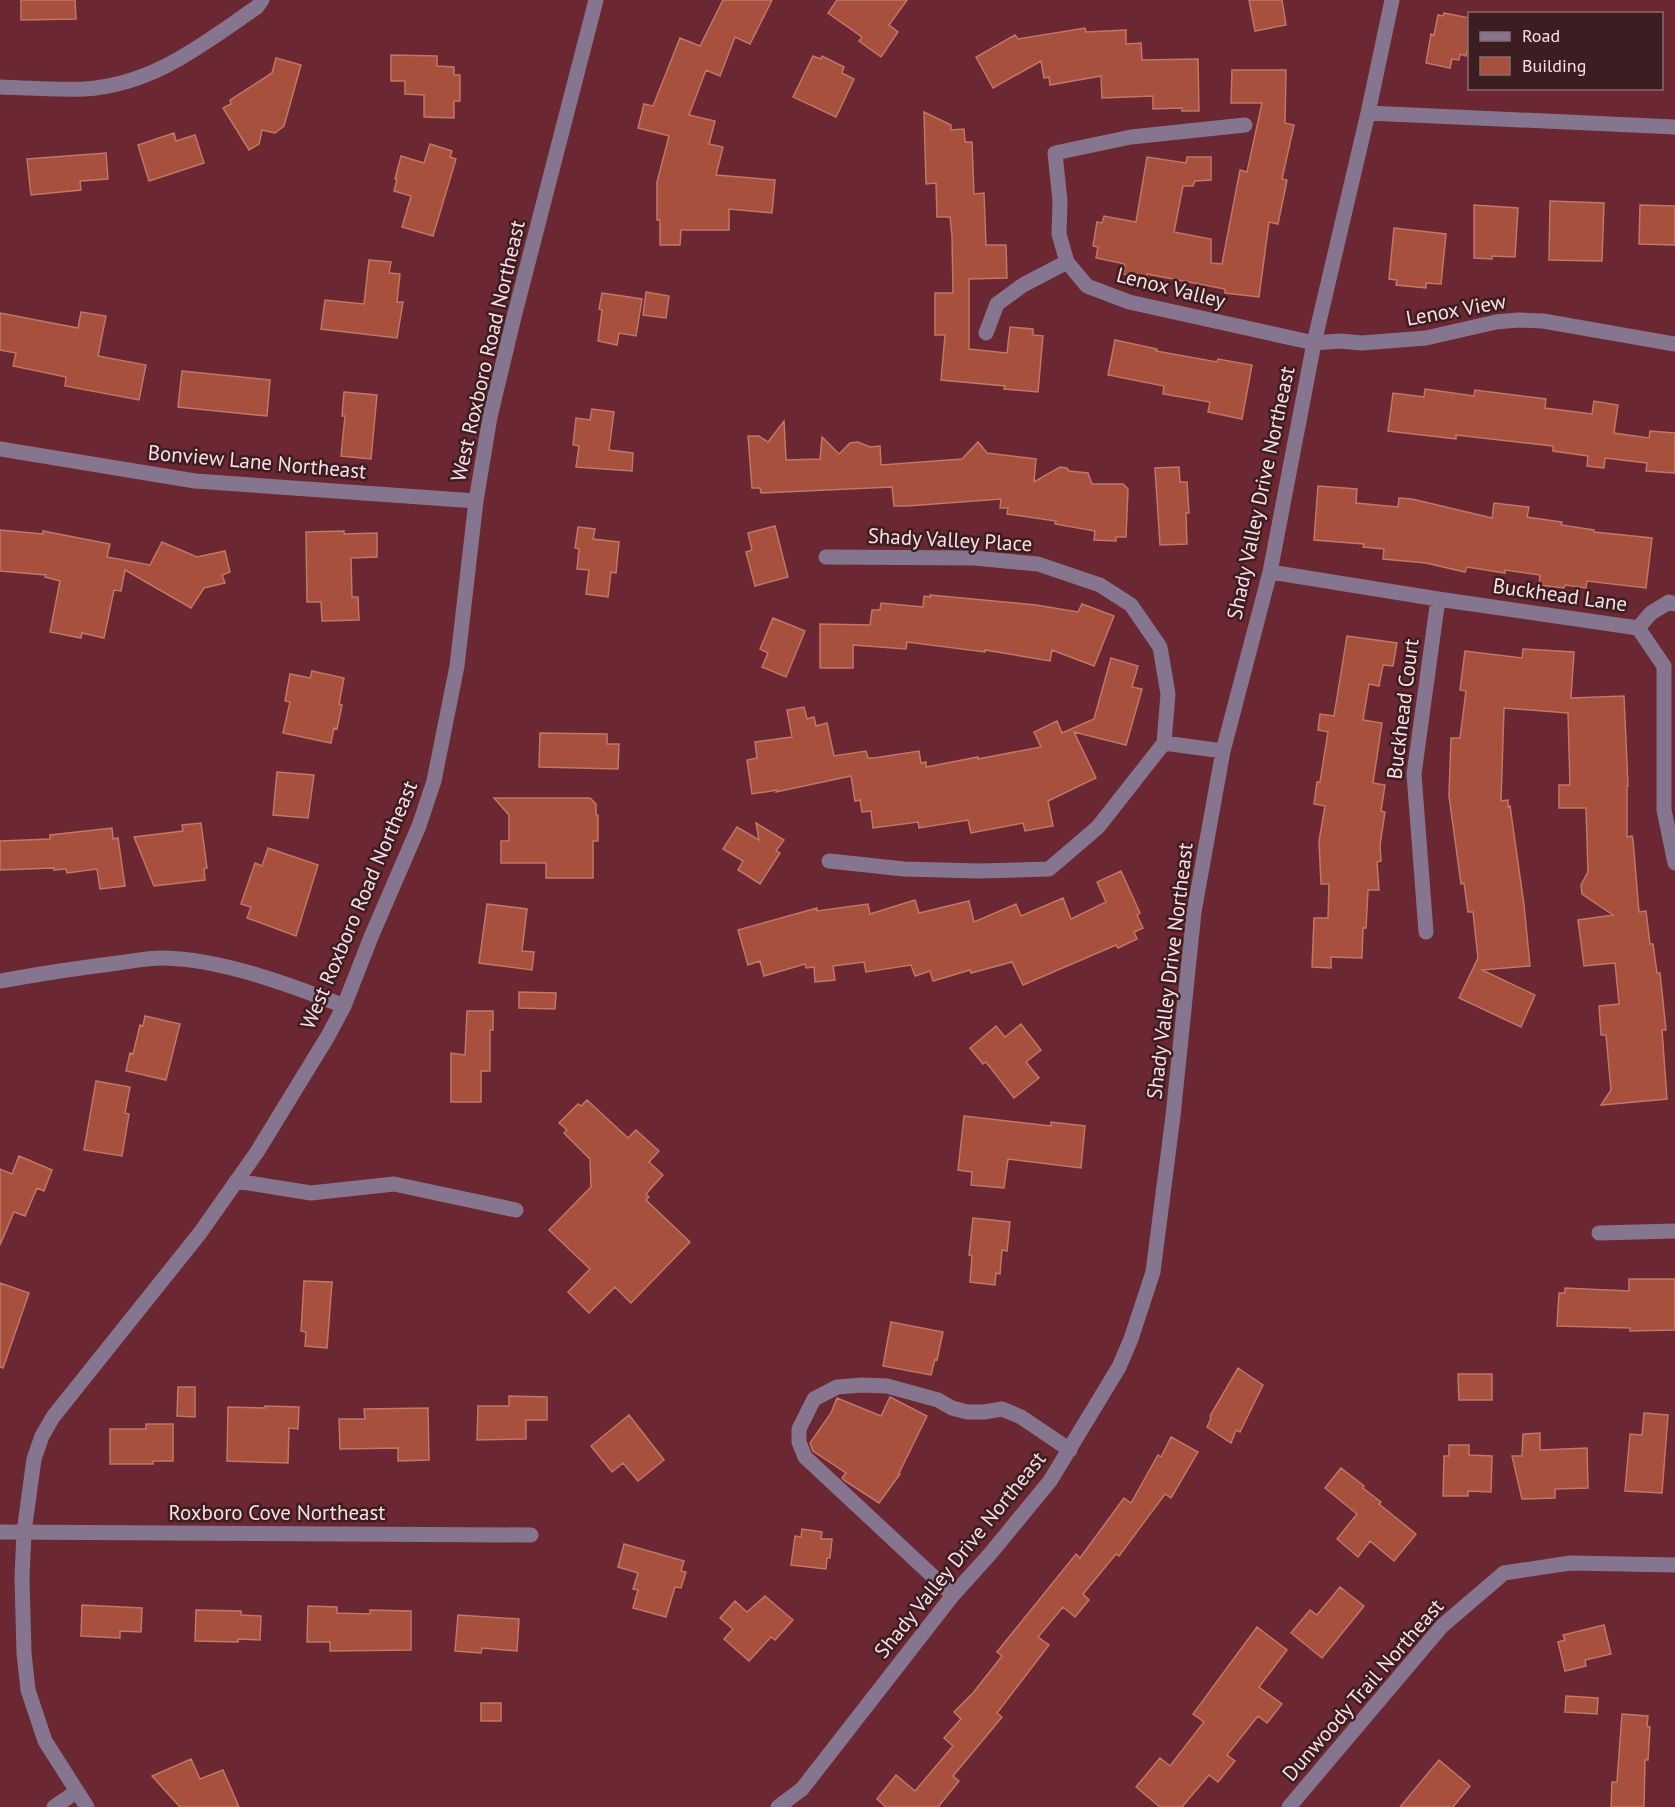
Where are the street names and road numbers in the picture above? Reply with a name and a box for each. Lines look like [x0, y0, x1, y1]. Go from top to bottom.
street label: West Roxboro Road Northeast [444, 218, 531, 484]
street label: Lenox Valley [1114, 261, 1229, 314]
street label: Lenox View [1404, 287, 1509, 332]
street label: Shady Valley Drive Northeast [1220, 364, 1301, 622]
street label: Bonview Lane Northeast [147, 439, 367, 485]
street label: Shady Valley Place [867, 522, 1033, 557]
street label: Buckhead Lane [1491, 572, 1629, 617]
street label: Buckhead Court [1380, 637, 1425, 781]
street label: West Roxboro Road Northeast [294, 777, 423, 1033]
street label: Shady Valley Drive Northeast [1140, 841, 1199, 1101]
street label: Shady Valley Drive Northeast [868, 1446, 1051, 1664]
street label: Roxboro Cove Northeast [169, 1499, 385, 1526]
street label: Dunwoody Trail Northeast [1276, 1593, 1449, 1786]

